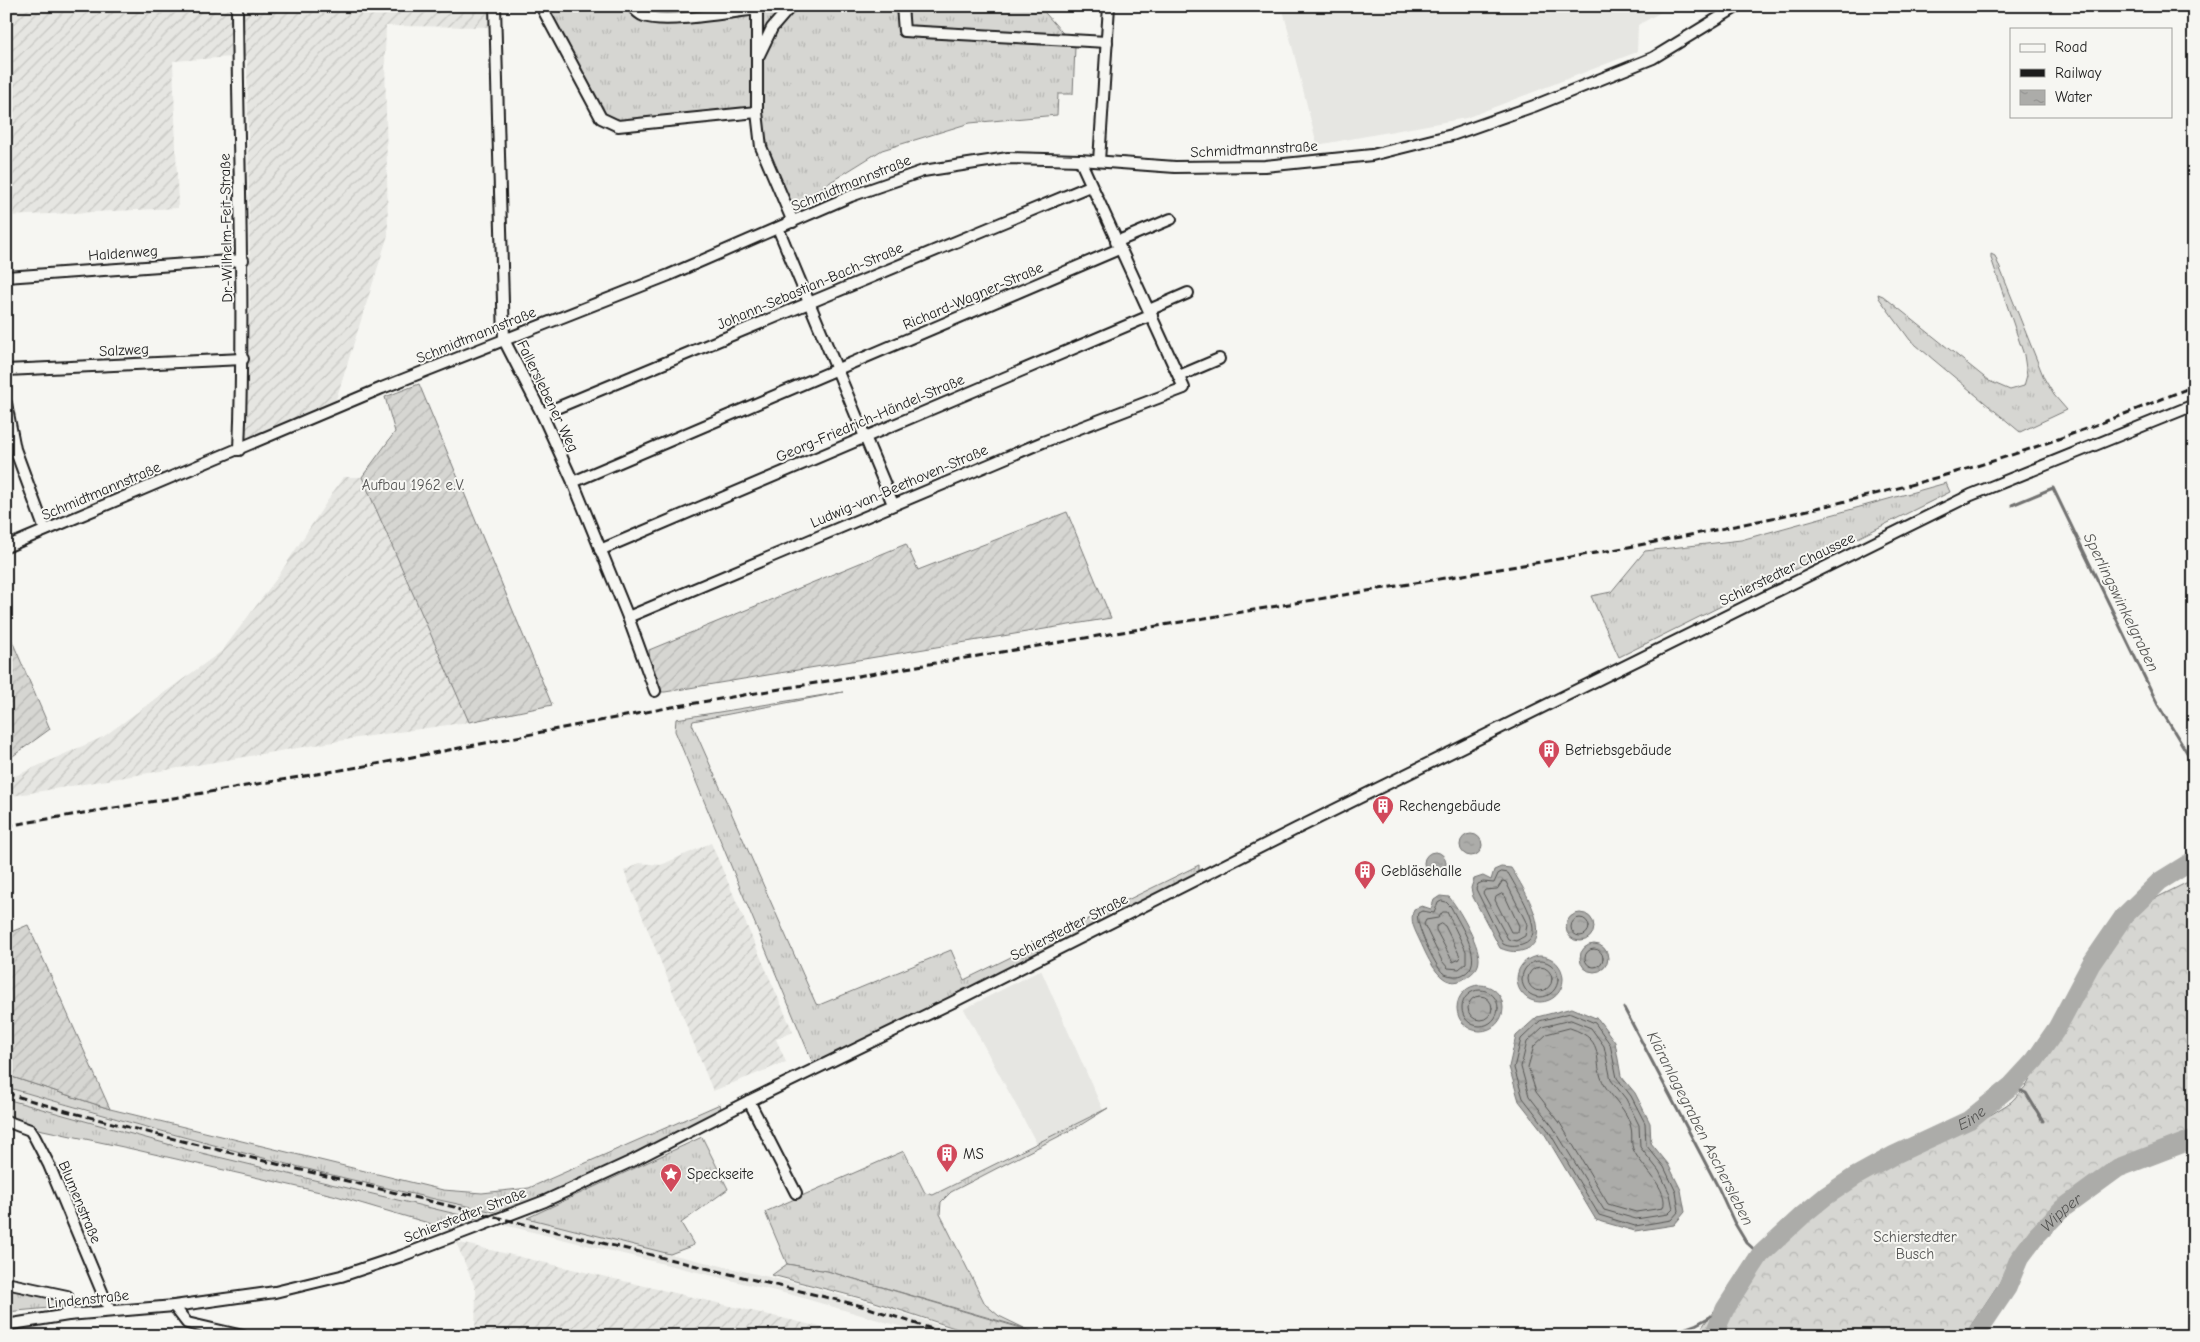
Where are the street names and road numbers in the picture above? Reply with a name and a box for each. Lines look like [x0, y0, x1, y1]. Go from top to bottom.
street label: Schmidtmannstraße [1190, 137, 1319, 161]
street label: Schmidtmannstraße [788, 151, 914, 215]
street label: Dr.-Wilhelm-Feit-Straße [216, 153, 236, 303]
street label: Johann-Sebastian-Bach-Straße [714, 238, 906, 333]
street label: Haldenweg [88, 242, 158, 264]
street label: Richard-Wagner-Straße [900, 258, 1046, 334]
street label: Schmidtmannstraße [413, 303, 539, 367]
street label: Fallerslebener Weg [513, 337, 583, 455]
street label: Salzweg [99, 340, 149, 360]
street label: Georg-Friedrich-Händel-Straße [773, 370, 967, 466]
street label: Ludwig-van-Beethoven-Straße [808, 440, 991, 532]
street label: Schmidtmannstraße [39, 458, 164, 524]
street label: Schierstedter Chaussee [1716, 528, 1858, 610]
street label: Schierstedter Straße [1007, 889, 1131, 964]
street label: Blumenstraße [55, 1158, 106, 1246]
street label: Schierstedter Straße [401, 1183, 529, 1247]
street label: Lindenstraße [46, 1286, 130, 1312]

